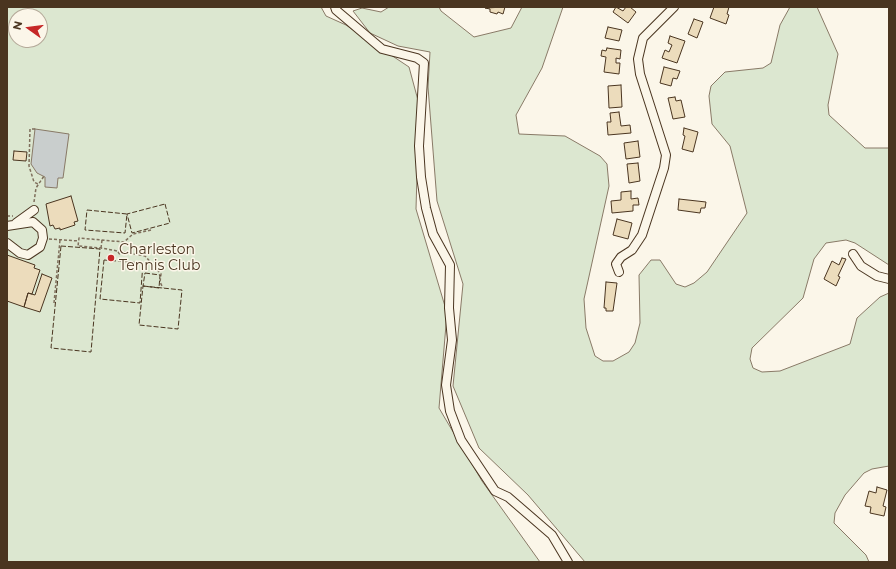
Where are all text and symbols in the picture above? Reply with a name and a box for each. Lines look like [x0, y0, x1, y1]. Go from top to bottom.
north arrow [8, 8, 48, 48]
text: N [9, 19, 25, 31]
place label: Charleston Tennis Club [119, 242, 201, 274]
marker: Charleston Tennis Club [106, 253, 116, 263]

